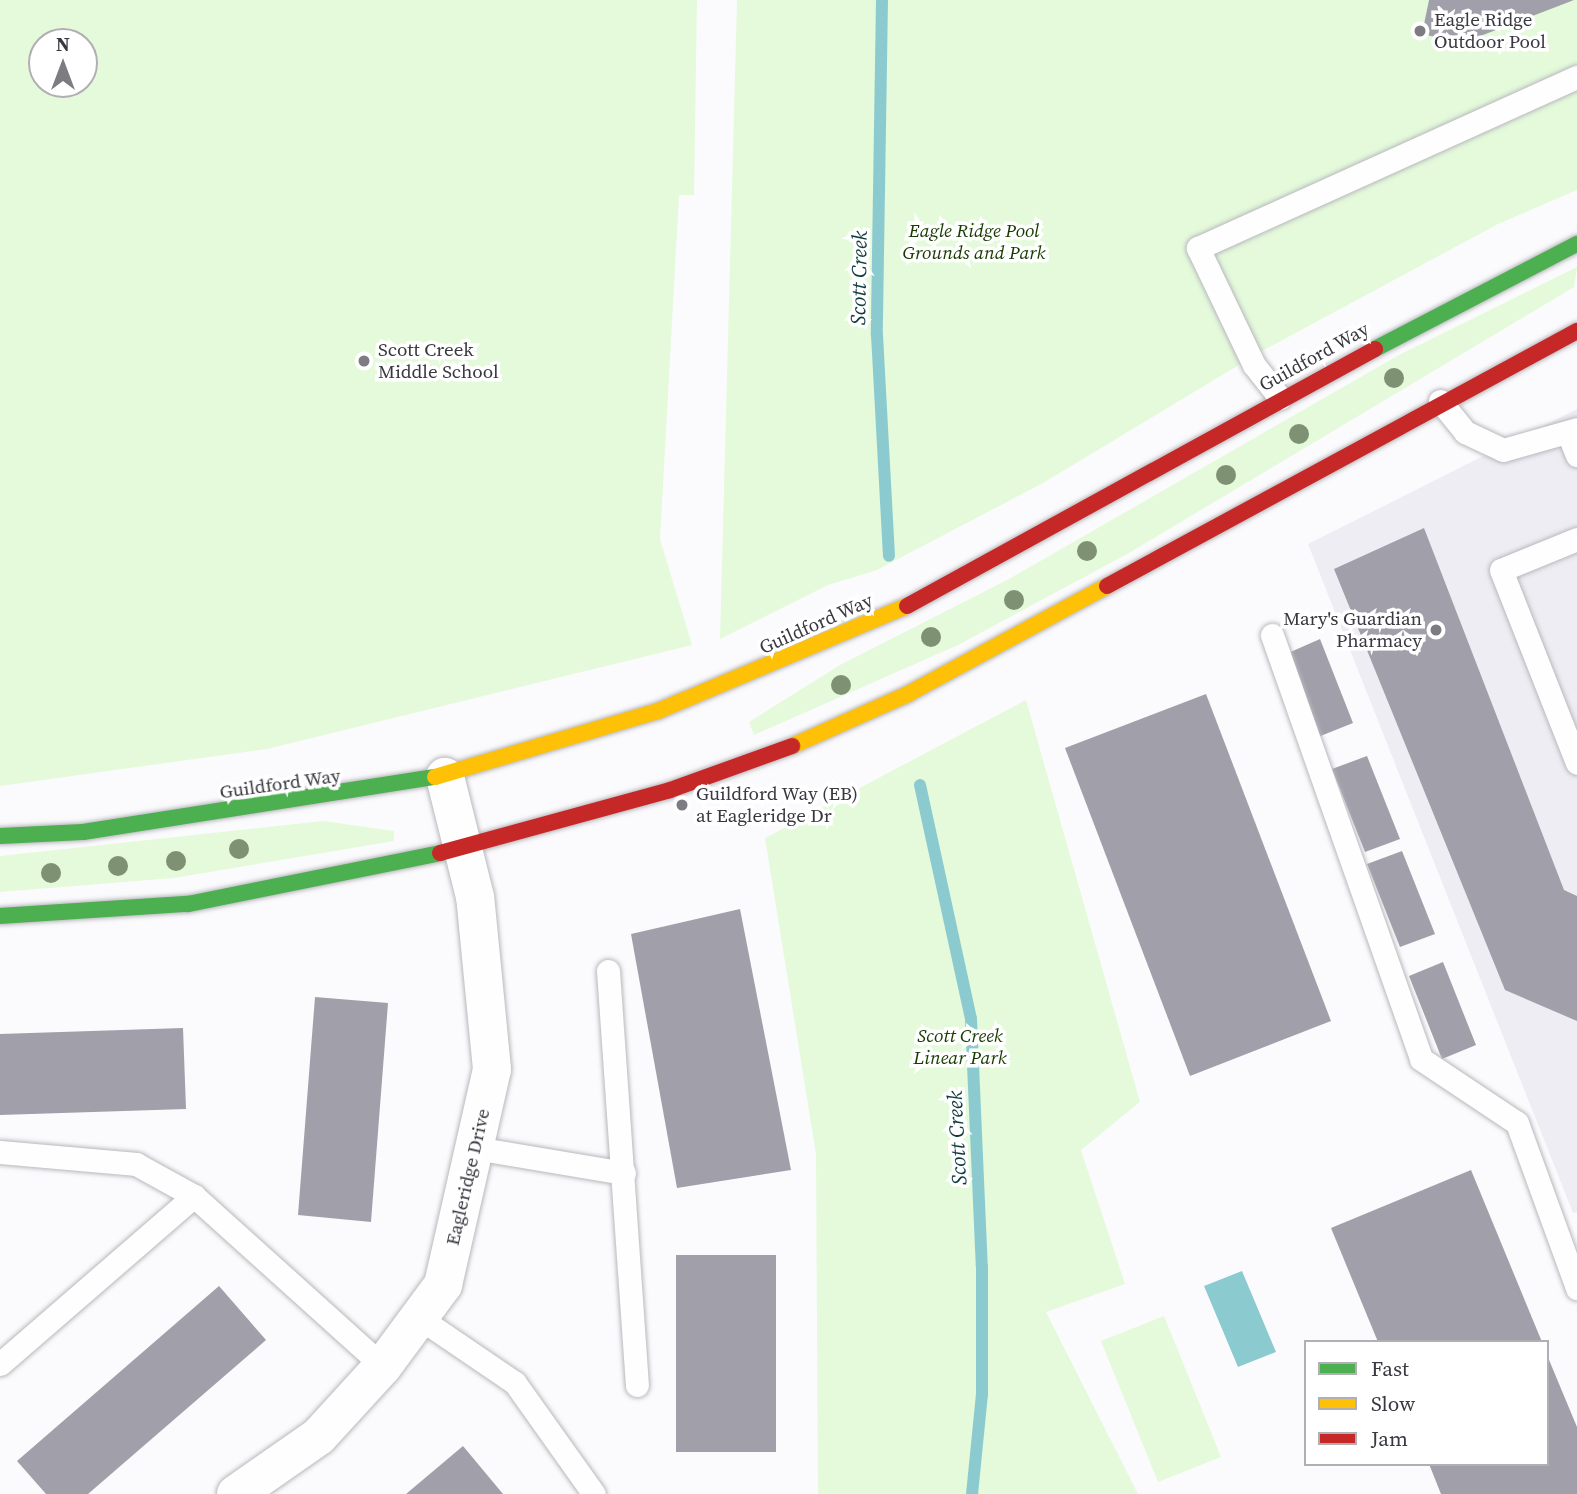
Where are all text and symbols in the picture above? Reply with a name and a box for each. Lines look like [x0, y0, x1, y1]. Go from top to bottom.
place label: Eagle Ridge Outdoor Pool [1434, 9, 1546, 53]
marker: Eagle Ridge Outdoor Pool [1412, 23, 1428, 39]
north arrow [28, 28, 98, 98]
text: N [56, 31, 70, 57]
park label: Eagle Ridge Pool Grounds and Park [903, 220, 1045, 264]
water label: Scott Creek [846, 231, 872, 325]
street label: Guildford Way [1255, 317, 1373, 397]
place label: Scott Creek Middle School [378, 339, 499, 383]
marker: Scott Creek Middle School [356, 353, 372, 369]
street label: Guildford Way [756, 589, 876, 659]
place label: Mary's Guardian Pharmacy [1283, 608, 1422, 652]
marker: Mary's Guardian Pharmacy [1428, 622, 1444, 638]
street label: Guildford Way [218, 764, 342, 804]
place label: Guildford Way (EB) at Eagleridge Dr [696, 783, 859, 827]
marker: Guildford Way (EB) at Eagleridge Dr [674, 797, 690, 813]
park label: Scott Creek Linear Park [913, 1025, 1007, 1069]
water label: Scott Creek [942, 1090, 972, 1186]
street label: Eagleridge Drive [441, 1106, 495, 1248]
legend [1304, 1340, 1549, 1466]
text: Fast [1371, 1354, 1409, 1383]
text: Slow [1371, 1389, 1415, 1418]
text: Jam [1371, 1424, 1408, 1453]

